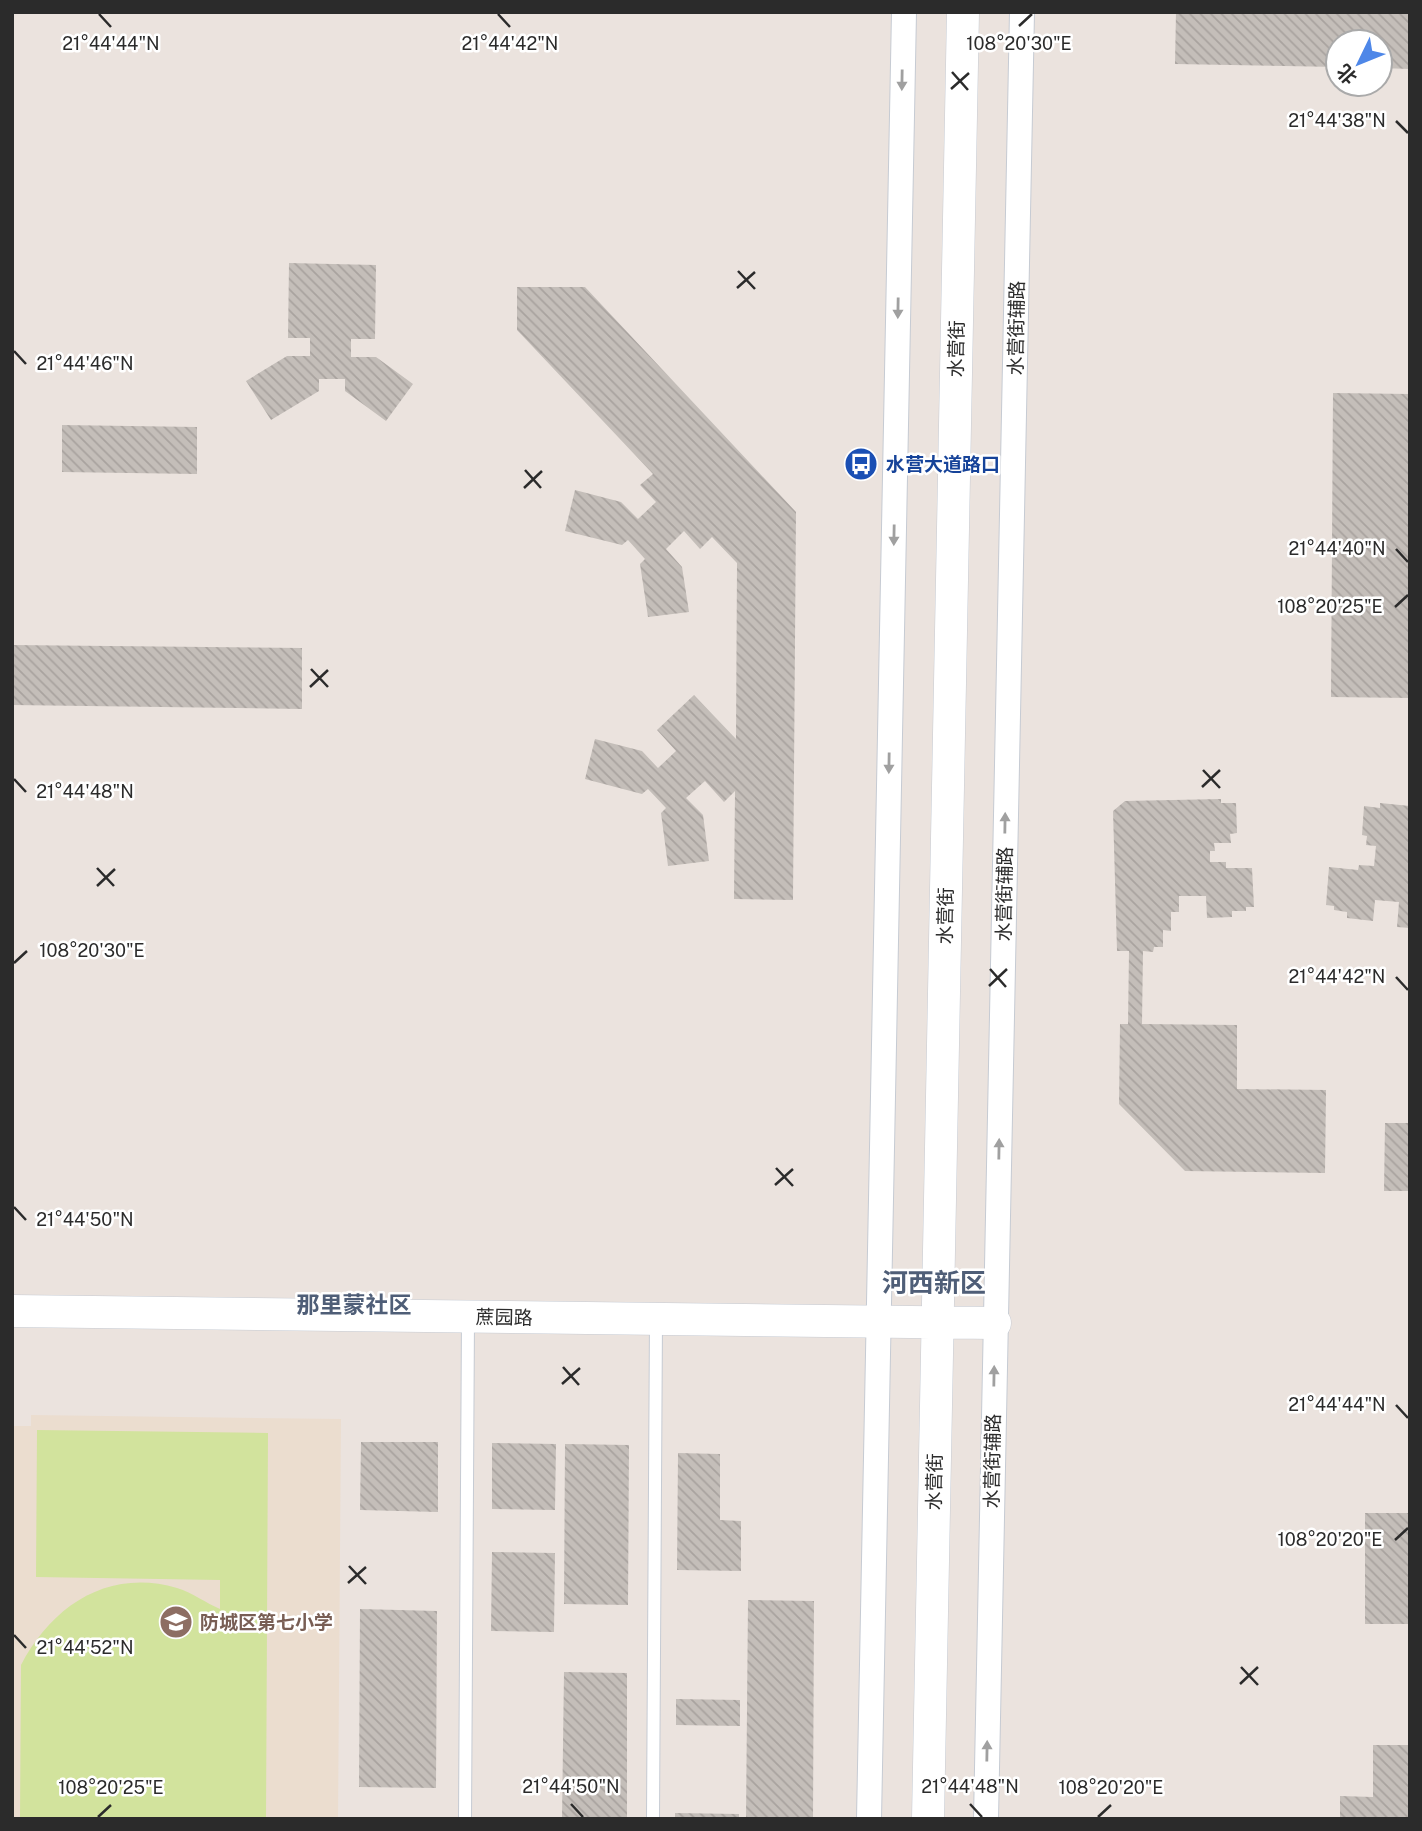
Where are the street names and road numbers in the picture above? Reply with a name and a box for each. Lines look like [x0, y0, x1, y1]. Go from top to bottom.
street label: 水营街辅路 [1004, 280, 1028, 376]
street label: 水营街 [945, 320, 967, 378]
street label: 水营街辅路 [992, 846, 1016, 942]
street label: 水营街 [934, 887, 956, 945]
street label: 蔗园路 [475, 1306, 533, 1328]
street label: 水营街辅路 [980, 1413, 1004, 1509]
street label: 水营街 [923, 1453, 945, 1511]

